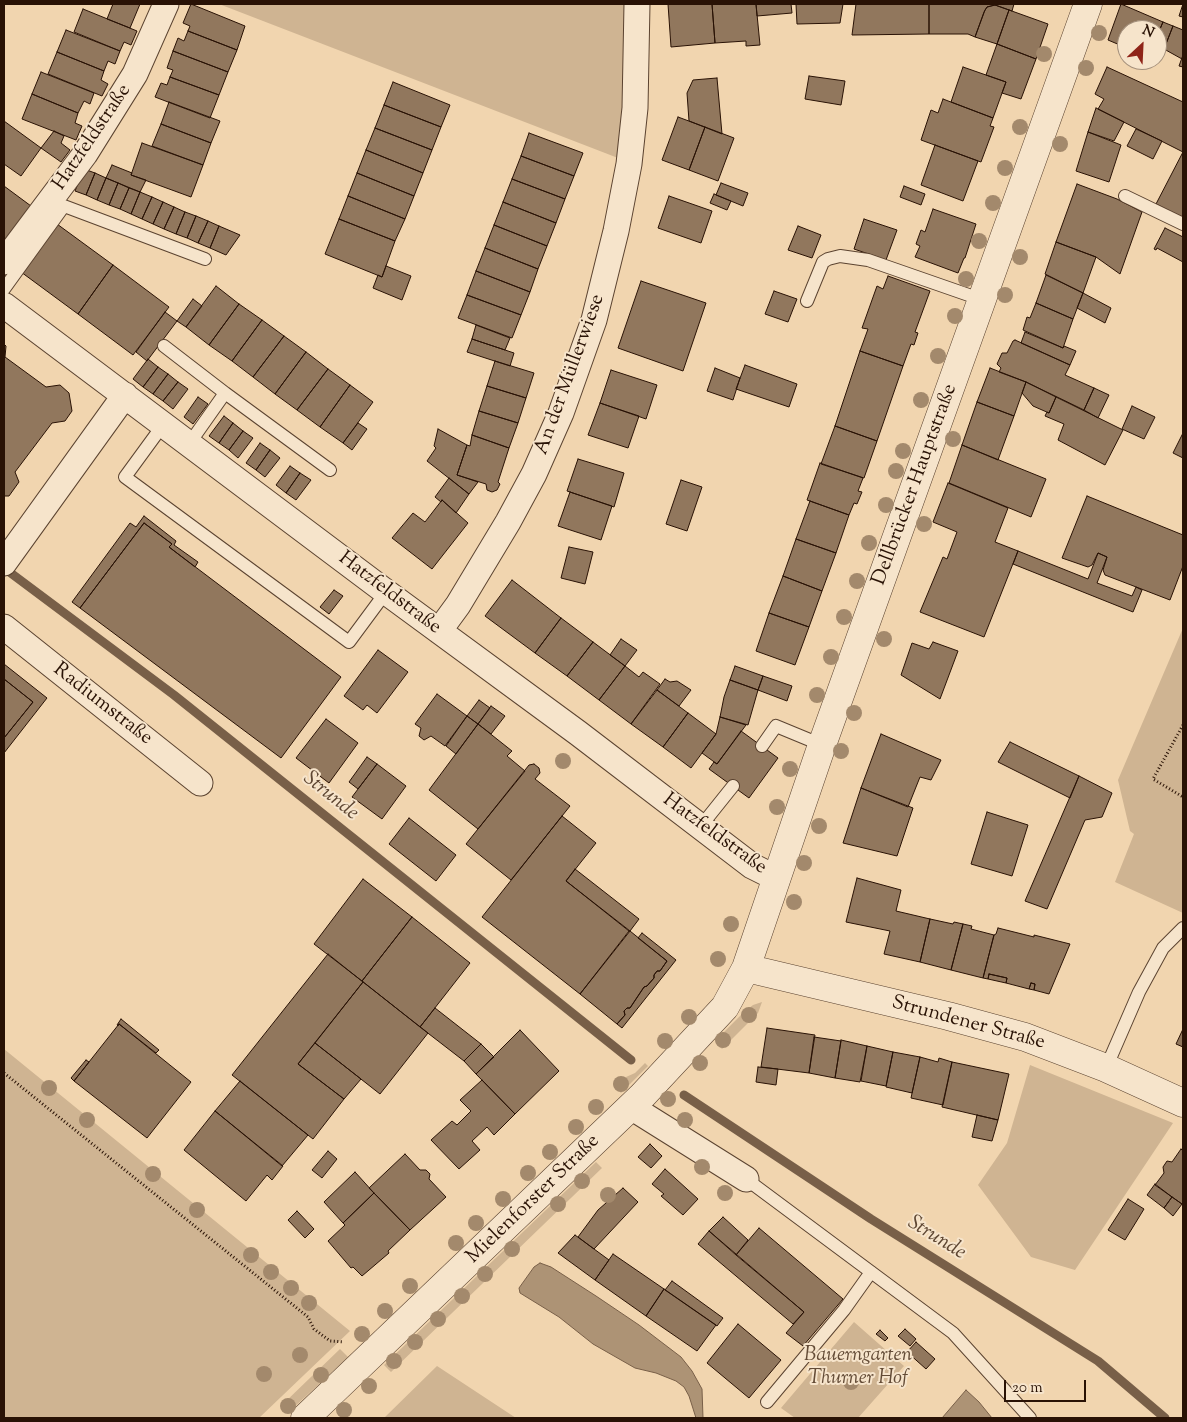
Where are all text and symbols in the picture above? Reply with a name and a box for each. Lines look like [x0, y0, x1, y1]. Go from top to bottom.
north arrow [1117, 20, 1167, 70]
text: N [1139, 21, 1157, 44]
street label: Hatzfeldstraße [49, 80, 137, 196]
street label: An der Müllerwiese [531, 292, 611, 458]
street label: Dellbrücker Hauptstraße [868, 381, 964, 589]
street label: Hatzfeldstraße [333, 547, 445, 641]
street label: Radiumstraße [48, 659, 156, 751]
water label: Strunde [297, 767, 363, 827]
street label: Hatzfeldstraße [657, 789, 771, 881]
street label: Strundener Straße [889, 992, 1047, 1056]
street label: Mielenforster Straße [462, 1130, 606, 1270]
water label: Strunde [902, 1211, 970, 1267]
park label: Bauerngarten Thurner Hof [804, 1345, 912, 1392]
scale bar [1007, 1370, 1090, 1402]
text: 20 m [1012, 1378, 1043, 1399]

